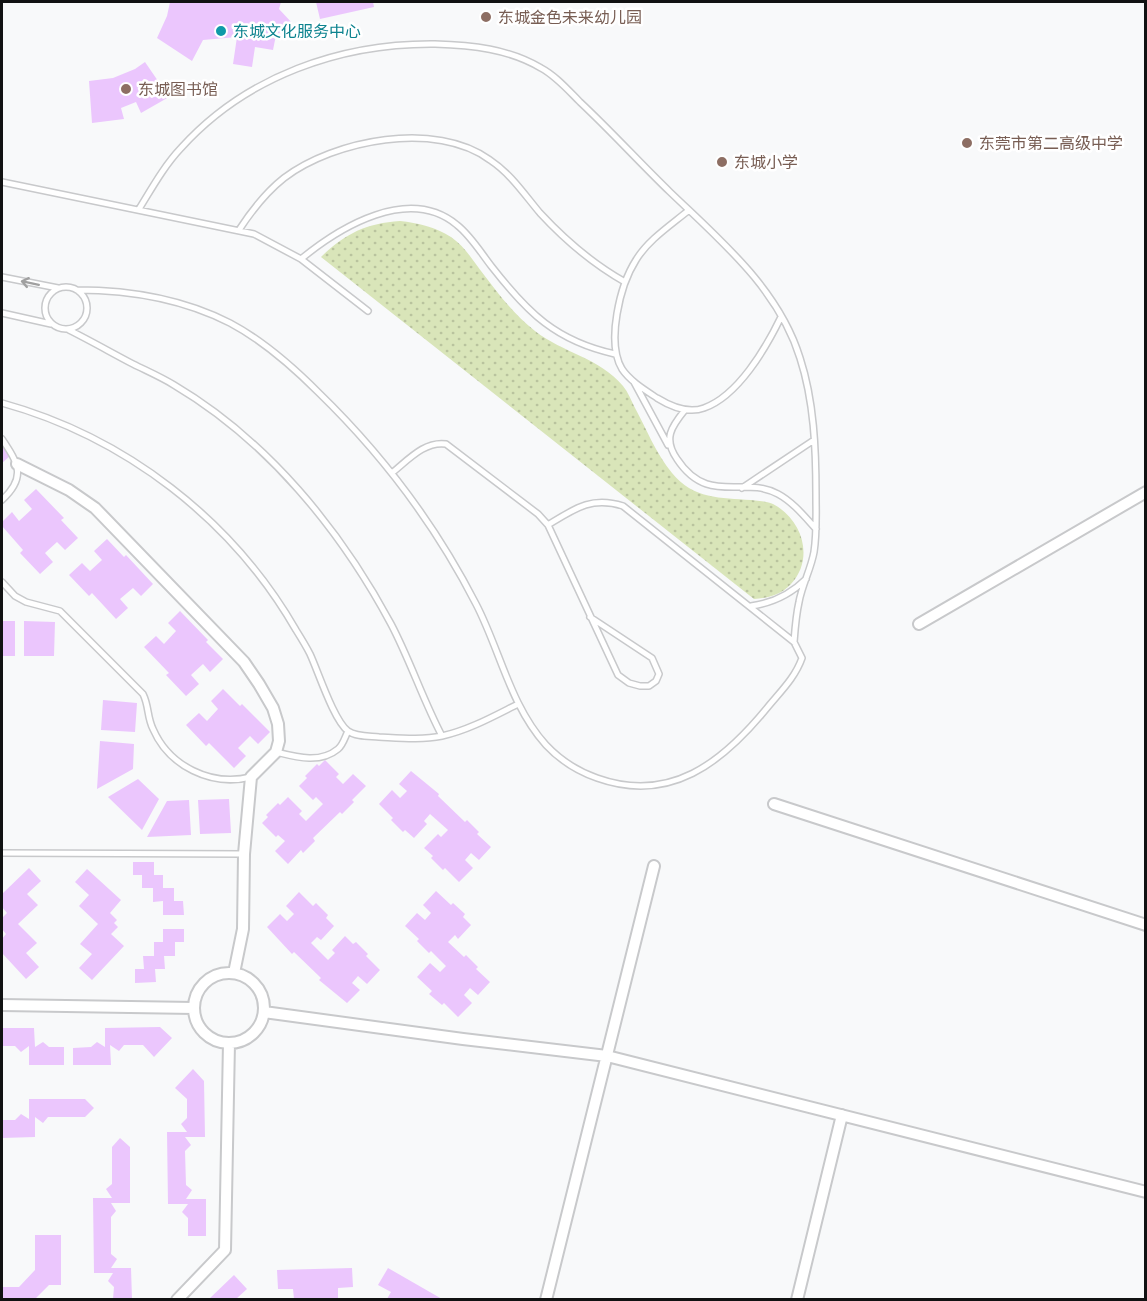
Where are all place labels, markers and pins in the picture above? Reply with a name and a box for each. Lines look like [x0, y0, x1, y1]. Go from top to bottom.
place label: 东城金色未来幼儿园 [498, 9, 642, 26]
marker: 东城金色未来幼儿园 [479, 10, 493, 24]
place label: 东城文化服务中心 [233, 23, 361, 40]
marker: 东城文化服务中心 [214, 24, 228, 38]
place label: 东城图书馆 [138, 81, 218, 98]
marker: 东城图书馆 [119, 82, 133, 96]
place label: 东莞市第二高级中学 [979, 134, 1123, 152]
marker: 东莞市第二高级中学 [960, 136, 974, 150]
place label: 东城小学 [734, 154, 798, 171]
marker: 东城小学 [715, 155, 729, 169]

